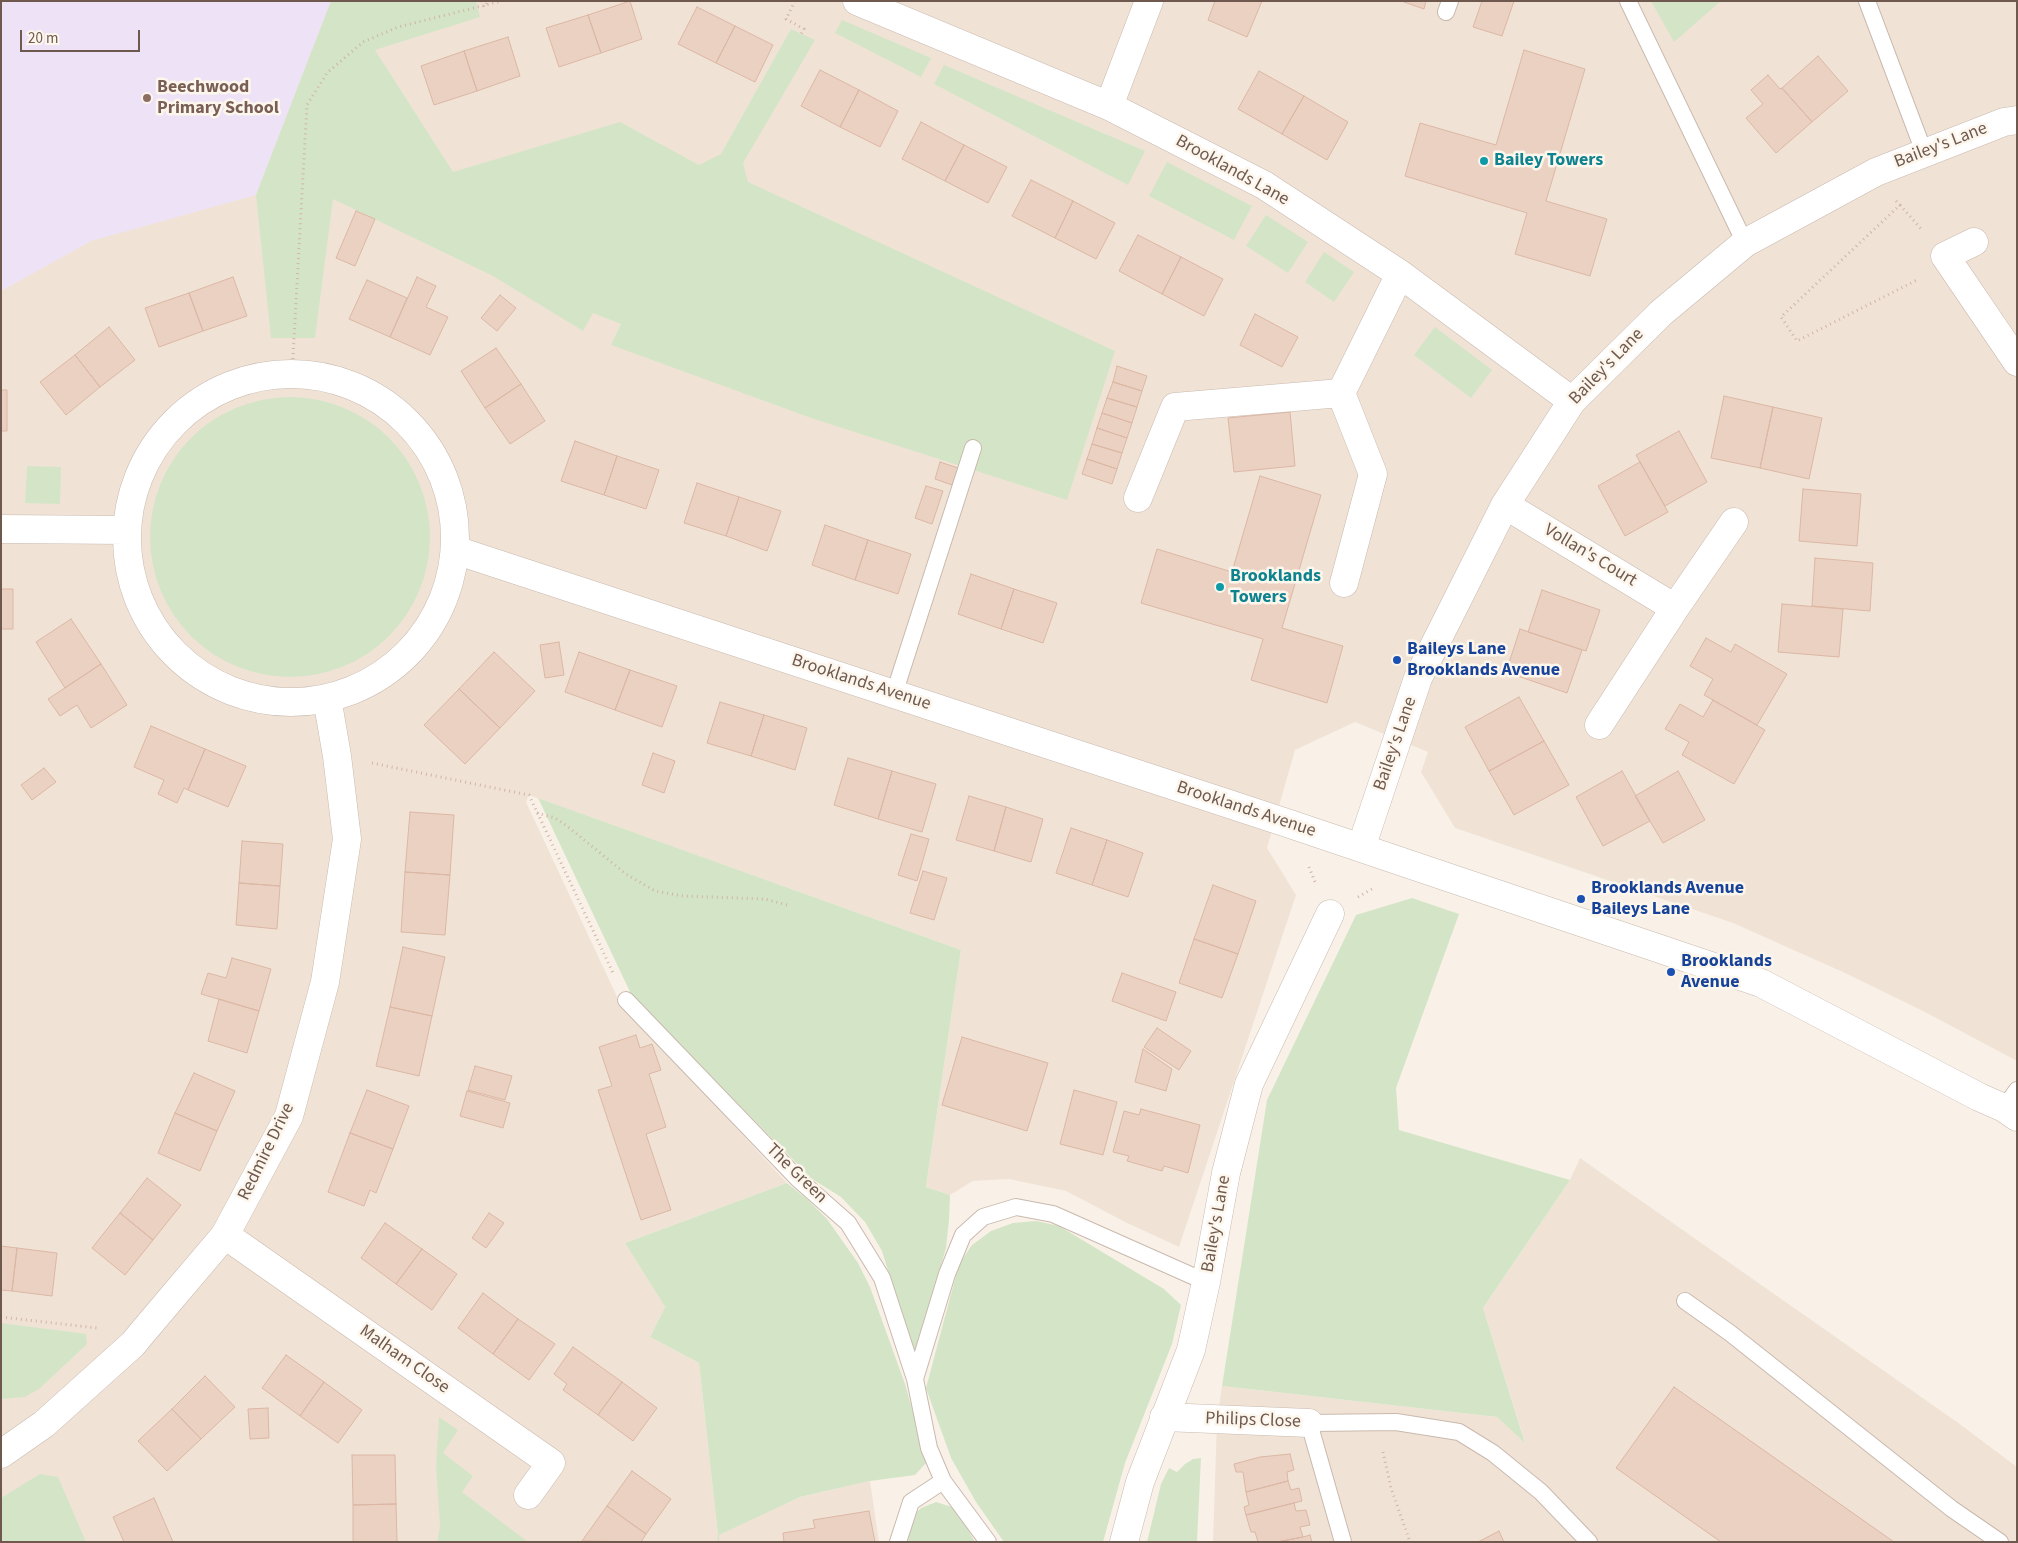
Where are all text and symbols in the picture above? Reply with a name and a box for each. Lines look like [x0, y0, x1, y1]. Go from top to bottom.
scale bar [22, 20, 142, 52]
text: 20 m [28, 28, 58, 49]
place label: Beechwood Primary School [157, 77, 279, 120]
marker: Beechwood Primary School [141, 92, 153, 104]
street label: Bailey's Lane [1891, 118, 1991, 174]
street label: Brooklands Lane [1172, 131, 1292, 211]
place label: Bailey Towers [1494, 150, 1603, 172]
marker: Bailey Towers [1478, 155, 1490, 167]
street label: Bailey's Lane [1565, 324, 1649, 410]
street label: Vollan's Court [1540, 520, 1640, 592]
place label: Brooklands Towers [1230, 566, 1321, 608]
marker: Brooklands Towers [1214, 581, 1226, 593]
place label: Baileys Lane Brooklands Avenue [1407, 639, 1560, 682]
street label: Brooklands Avenue [789, 650, 933, 716]
marker: Baileys Lane Brooklands Avenue [1391, 654, 1403, 666]
street label: Bailey's Lane [1370, 694, 1422, 794]
street label: Brooklands Avenue [1174, 777, 1318, 843]
place label: Brooklands Avenue Baileys Lane [1591, 878, 1744, 921]
marker: Brooklands Avenue Baileys Lane [1575, 893, 1587, 905]
place label: Brooklands Avenue [1681, 951, 1772, 994]
marker: Brooklands Avenue [1665, 966, 1677, 978]
street label: Redmire Drive [234, 1100, 300, 1204]
street label: The Green [761, 1140, 831, 1208]
street label: Bailey's Lane [1198, 1174, 1236, 1274]
street label: Malham Close [355, 1321, 453, 1399]
street label: Philips Close [1205, 1409, 1301, 1433]

